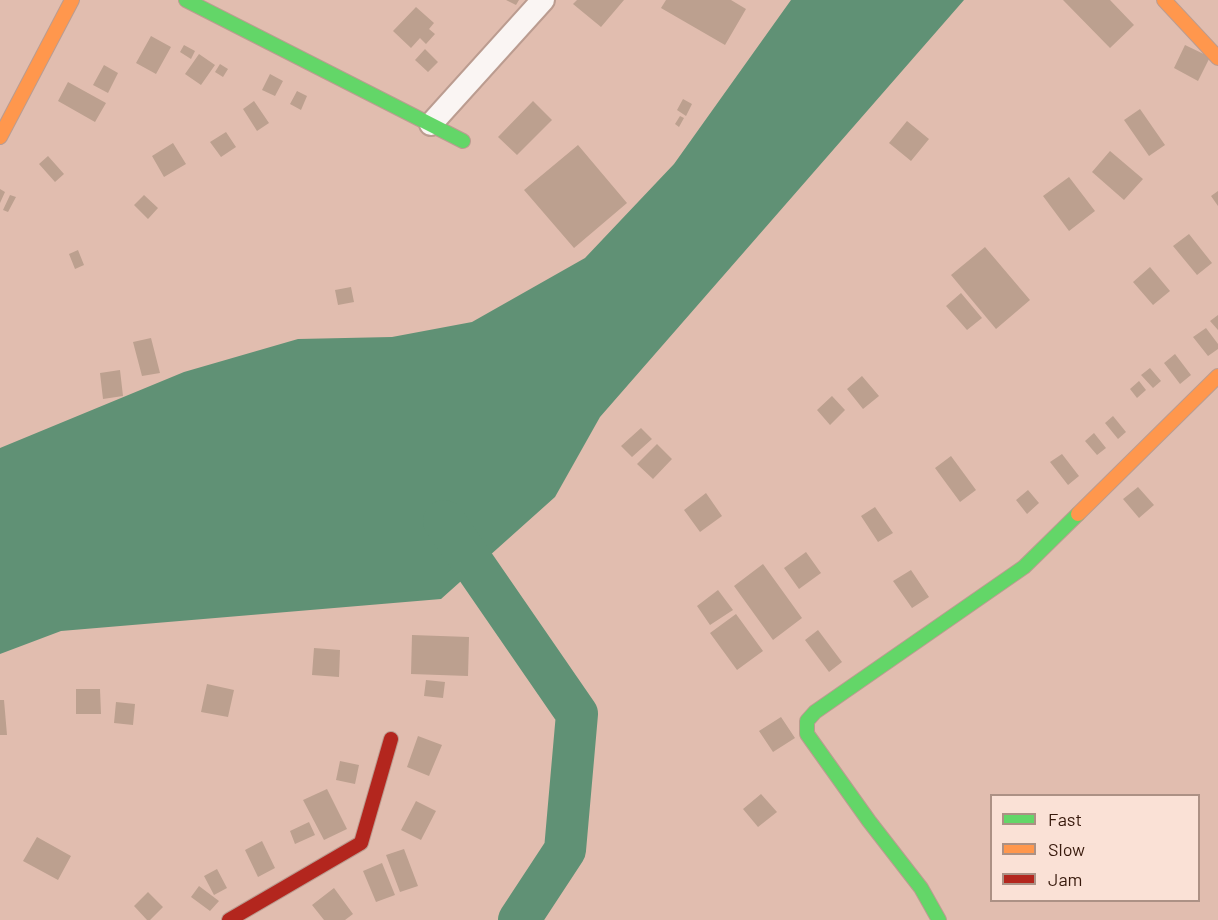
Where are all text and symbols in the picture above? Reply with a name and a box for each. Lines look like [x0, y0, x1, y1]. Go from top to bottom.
legend [990, 794, 1200, 902]
text: Fast [1048, 808, 1082, 830]
text: Slow [1048, 838, 1085, 860]
text: Jam [1048, 868, 1082, 890]

